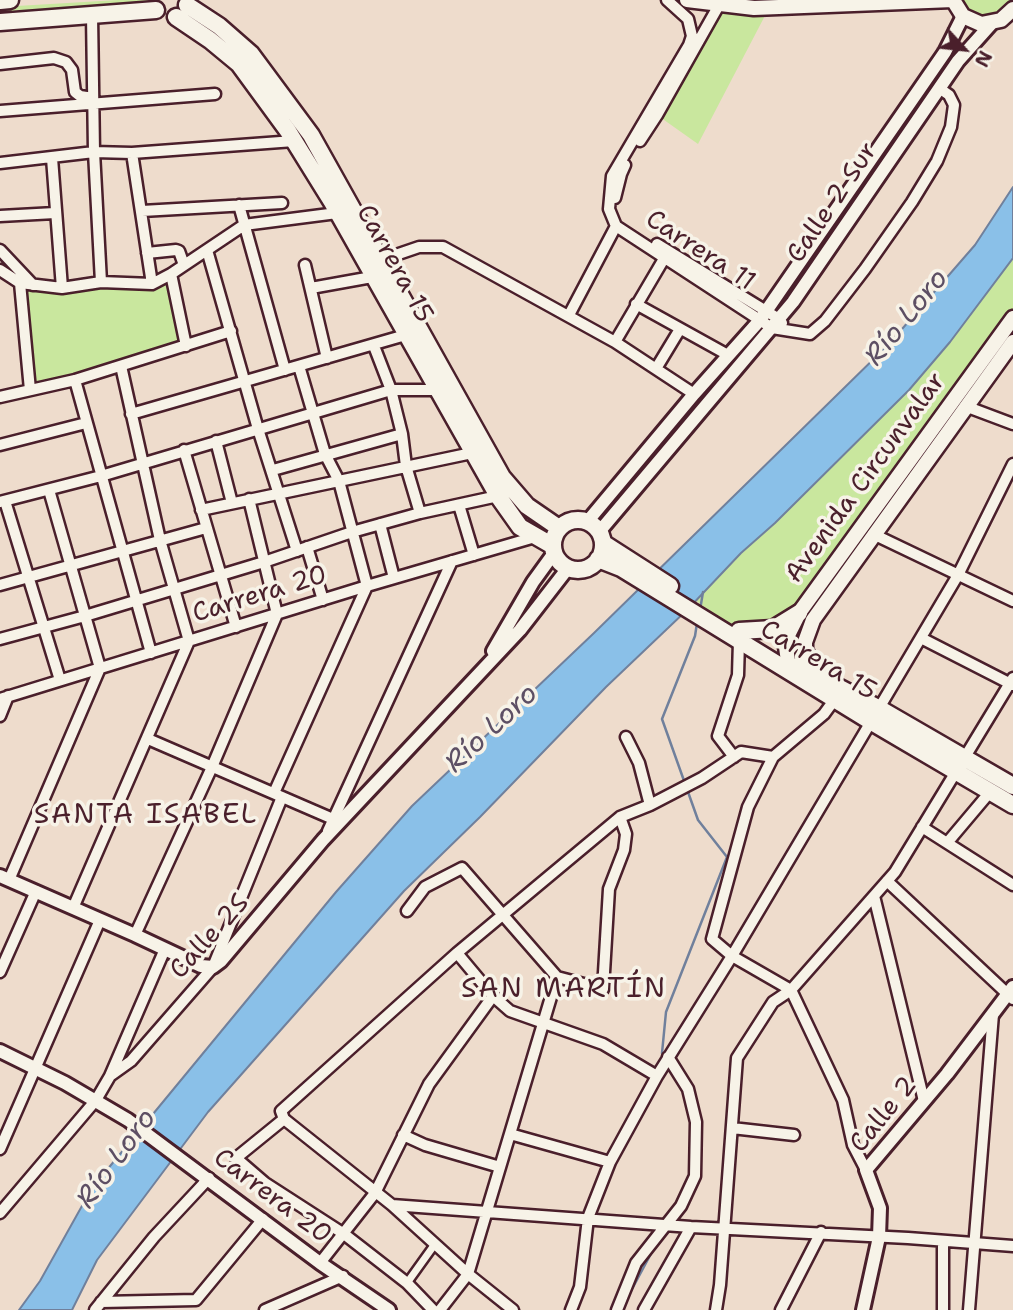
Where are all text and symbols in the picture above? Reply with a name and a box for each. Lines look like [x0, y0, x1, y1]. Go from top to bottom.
north arrow [929, 14, 999, 84]
text: N [969, 46, 998, 71]
street label: Calle 2 Sur [781, 137, 885, 269]
street label: Carrera 15 [349, 200, 439, 328]
street label: Carrera 11 [639, 204, 761, 298]
water label: Río Loro [858, 263, 956, 373]
street label: Avenida Circunvalar [779, 367, 953, 589]
street label: Carrera 20 [189, 560, 331, 630]
street label: Carrera 15 [754, 614, 882, 708]
water label: Río Loro [439, 678, 545, 780]
district label: SANTA ISABEL [35, 799, 257, 833]
street label: Calle 2S [164, 888, 256, 986]
district label: SAN MARTÍN [462, 973, 666, 1007]
street label: Calle 2 [844, 1071, 924, 1159]
water label: Río Loro [70, 1103, 164, 1215]
street label: Carrera 20 [207, 1143, 337, 1251]

